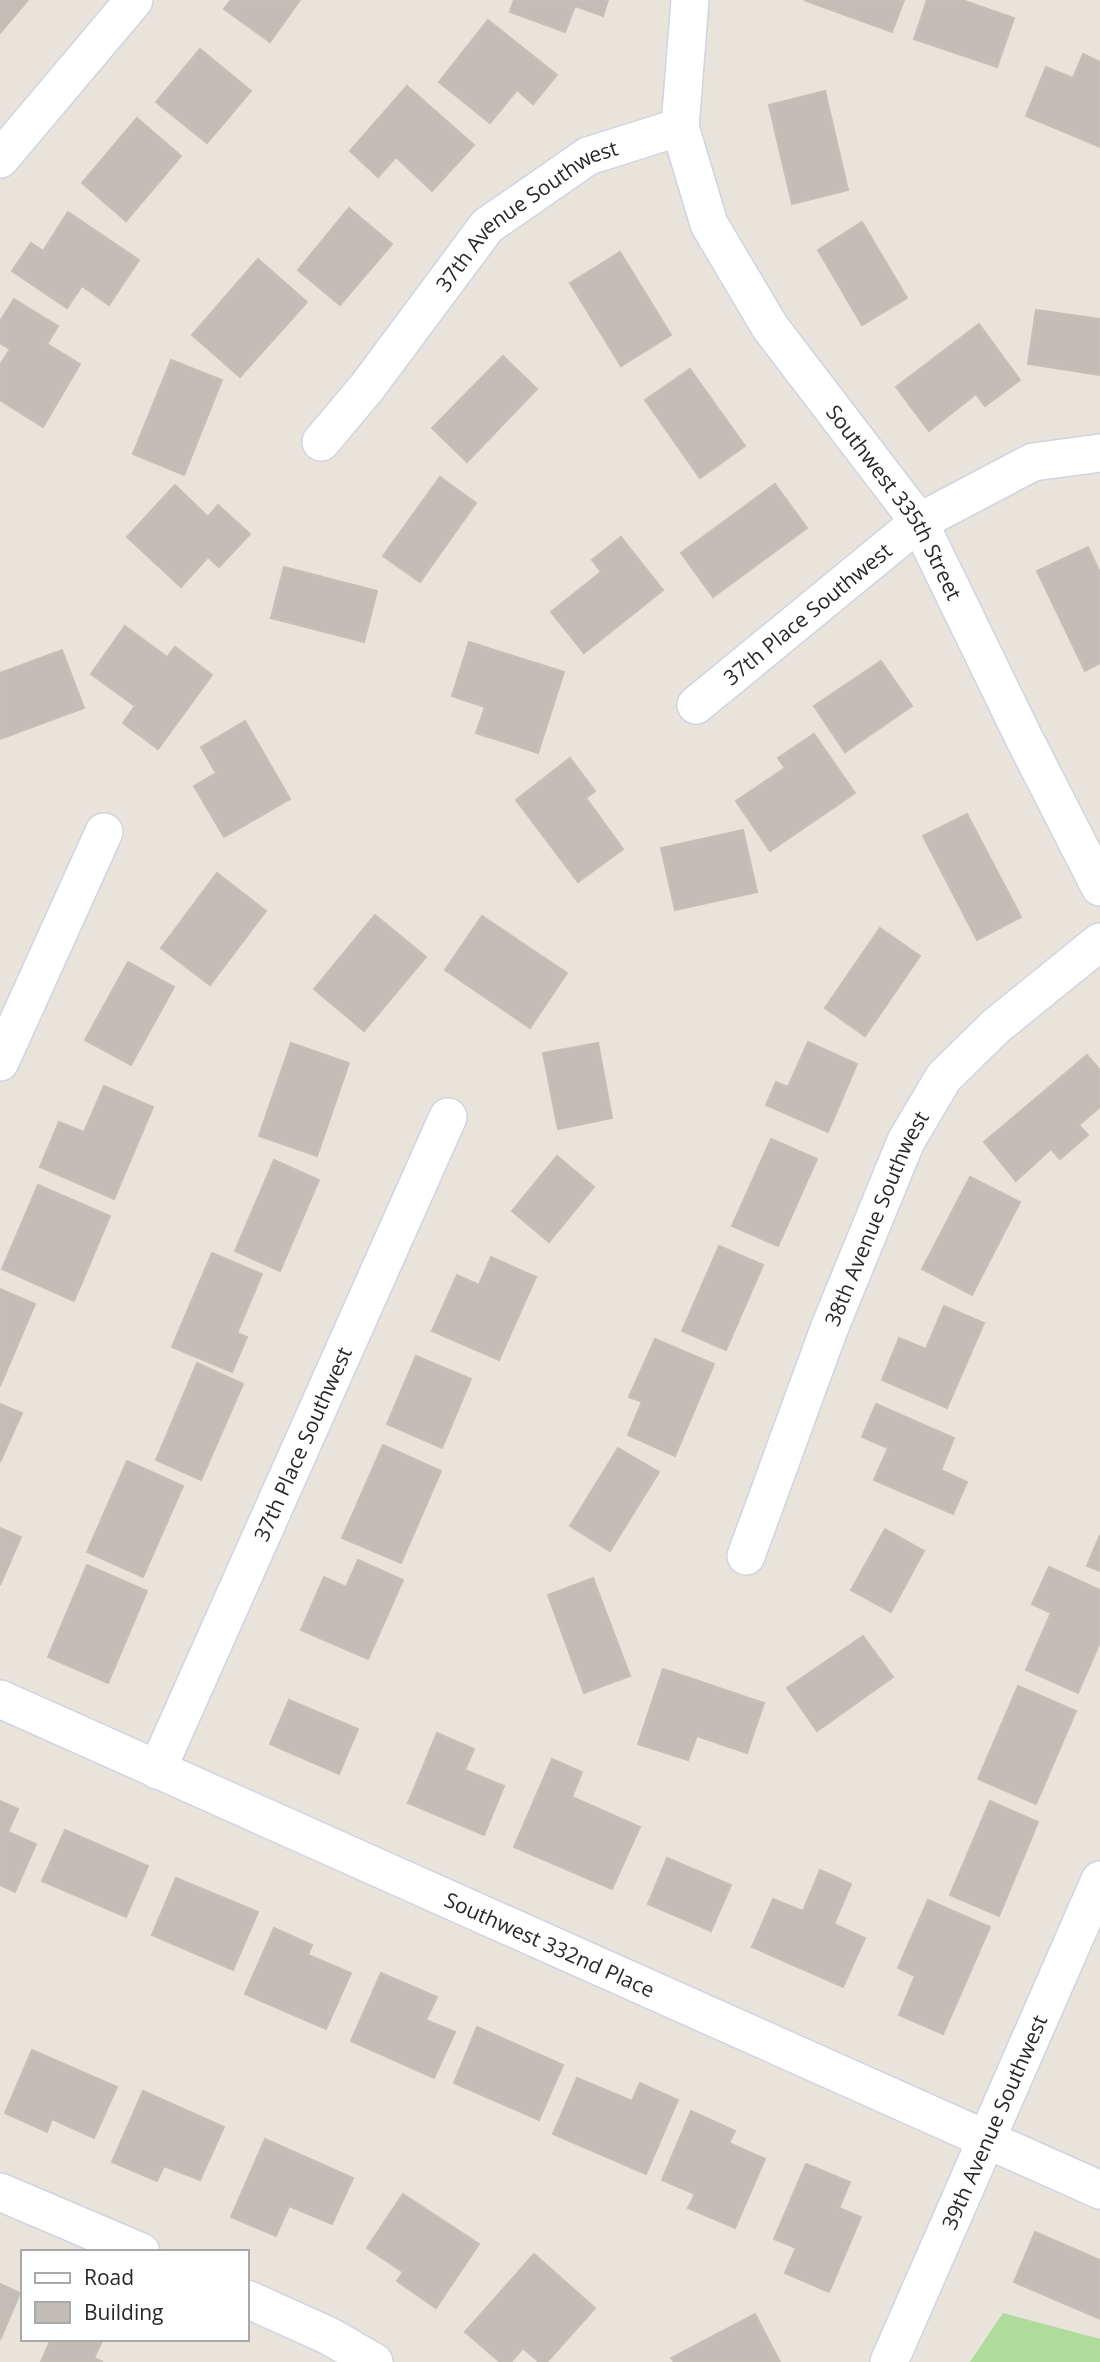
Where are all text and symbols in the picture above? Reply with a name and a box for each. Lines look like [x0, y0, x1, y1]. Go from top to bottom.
street label: 37th Avenue Southwest [429, 134, 621, 297]
street label: Southwest 335th Street [820, 399, 969, 604]
street label: 37th Place Southwest [717, 536, 897, 691]
street label: 38th Avenue Southwest [818, 1106, 935, 1330]
street label: 37th Place Southwest [247, 1342, 358, 1545]
street label: Southwest 332nd Place [440, 1885, 659, 2003]
street label: 39th Avenue Southwest [935, 2010, 1053, 2234]
legend [21, 2250, 248, 2341]
text: Road [84, 2263, 134, 2291]
text: Building [84, 2298, 163, 2326]

